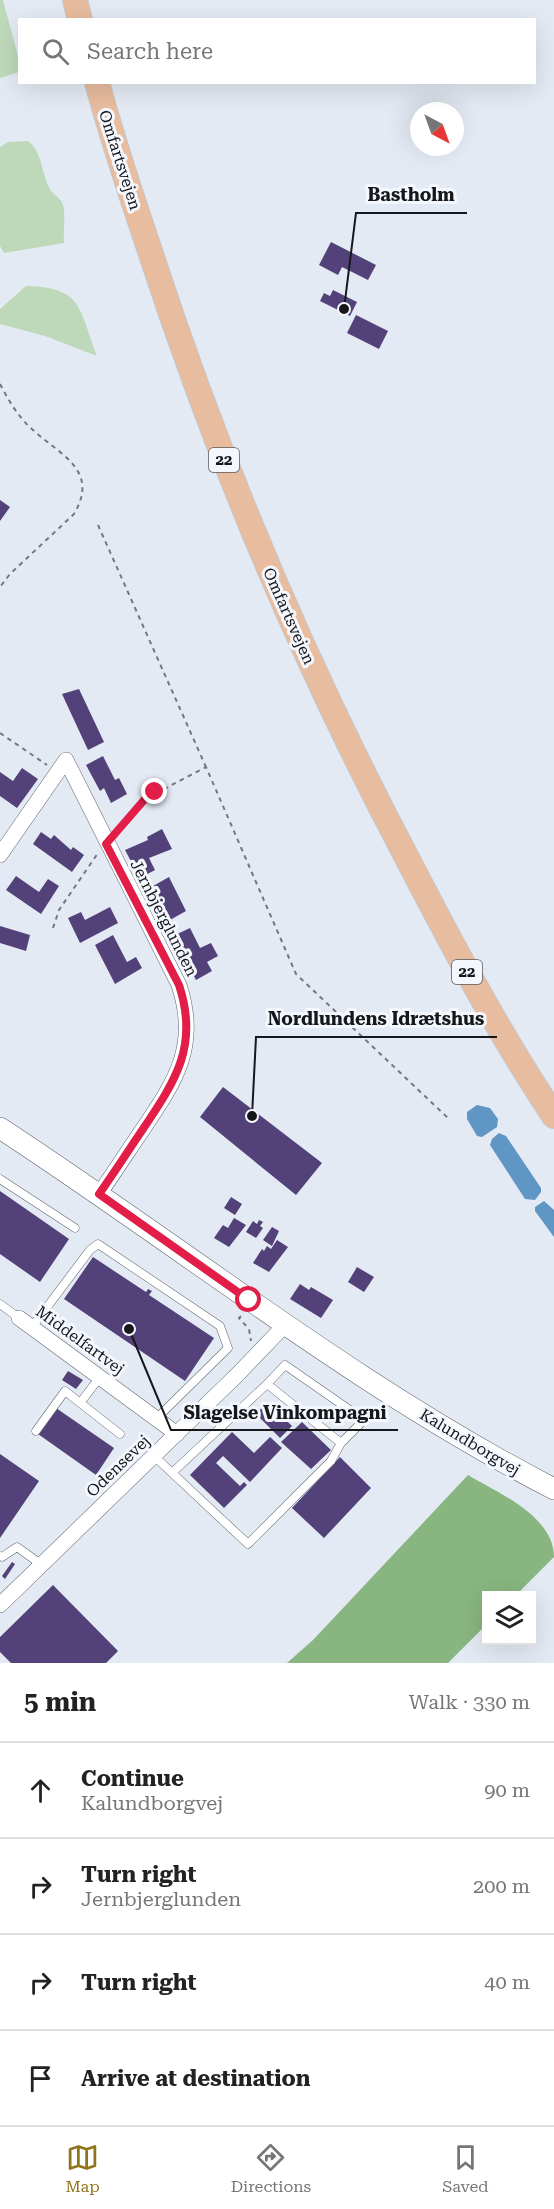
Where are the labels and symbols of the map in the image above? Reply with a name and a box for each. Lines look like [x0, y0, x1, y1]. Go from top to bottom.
north arrow [410, 102, 464, 156]
street label: Omfartsvejen [95, 108, 145, 212]
callout: Bastholm [356, 177, 467, 213]
text: Bastholm [367, 184, 455, 205]
road number: 22 [209, 448, 239, 472]
street label: Omfartsvejen [259, 565, 319, 667]
route end [141, 778, 167, 804]
street label: Jernbjerglunden [126, 857, 202, 979]
road number: 22 [452, 960, 482, 984]
callout: Nordlundens Idrætshus [256, 1001, 497, 1037]
text: Nordlundens Idrætshus [268, 1008, 484, 1029]
route start [235, 1286, 261, 1312]
street label: Middelfartvej [32, 1302, 128, 1378]
callout: Slagelse Vinkompagni [171, 1394, 398, 1430]
text: Slagelse Vinkompagni [183, 1402, 387, 1423]
street label: Kalundborgvej [416, 1405, 524, 1479]
street label: Odensevej [82, 1431, 154, 1501]

